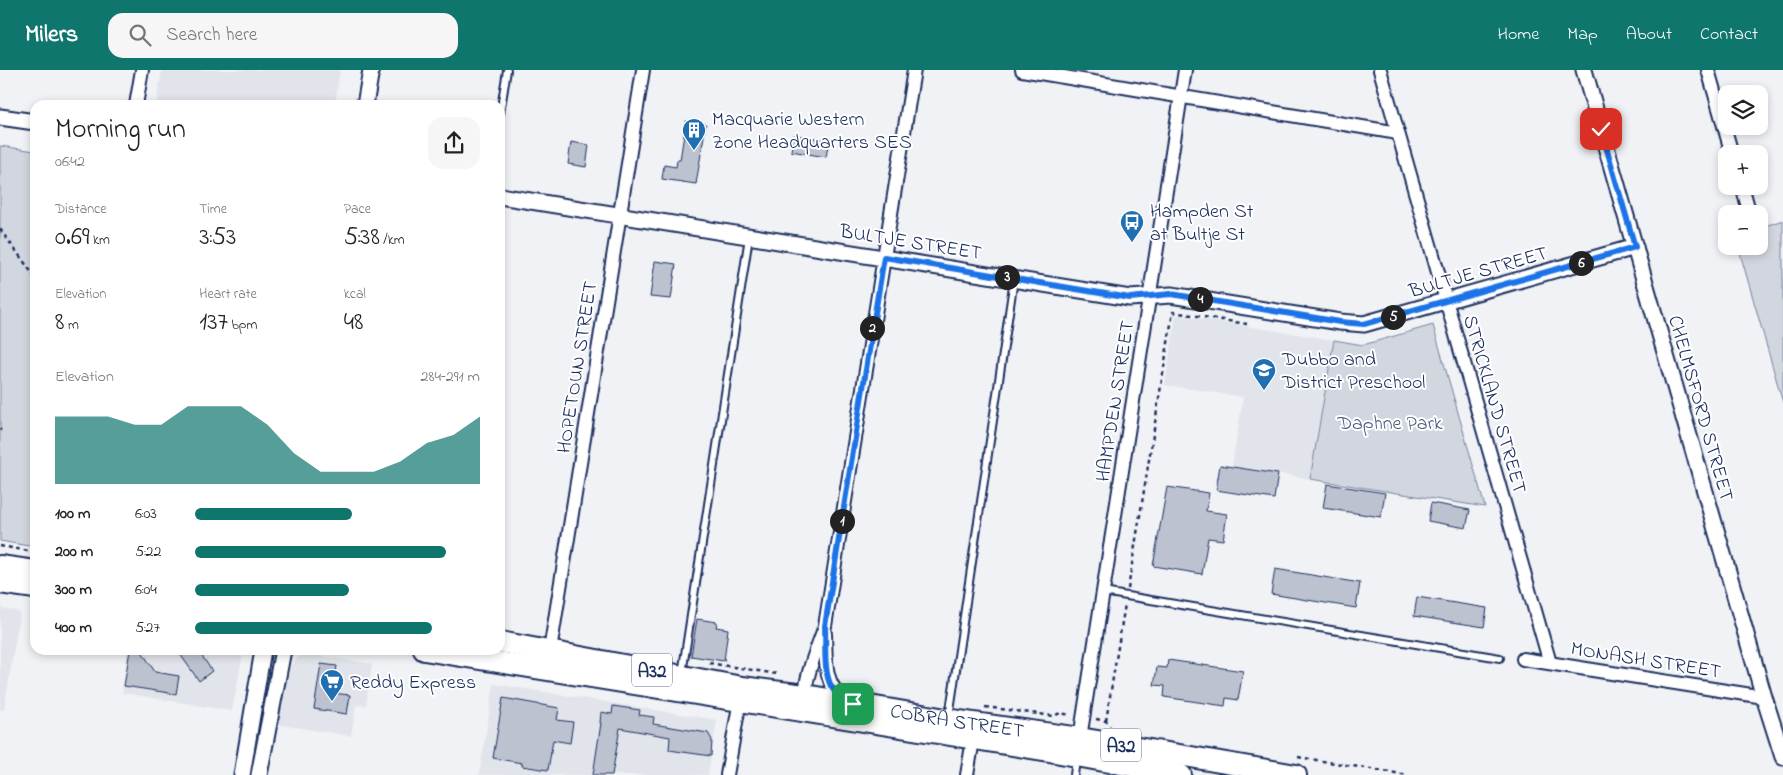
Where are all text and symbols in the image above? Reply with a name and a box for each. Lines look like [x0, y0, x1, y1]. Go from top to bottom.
search box [108, 13, 458, 58]
text: Milers [25, 18, 78, 53]
icon: search [126, 21, 154, 49]
text: Search here [166, 22, 257, 49]
text: Home [1498, 22, 1539, 48]
text: Map [1567, 22, 1598, 48]
text: About [1626, 22, 1672, 48]
text: Contact [1700, 22, 1758, 48]
map controls [1718, 85, 1768, 255]
button: layers [1718, 85, 1768, 135]
place label: Macquarie Western Zone Headquarters SES [712, 106, 912, 158]
pin [1580, 108, 1622, 150]
text: Morning run [55, 110, 186, 151]
icon: check [1587, 115, 1615, 143]
button: share [428, 117, 480, 169]
building icon: Macquarie Western Zone Headquarters SES [681, 117, 707, 151]
button: + [1718, 145, 1768, 195]
text: 06:42 [55, 150, 85, 174]
place label: Hampden St at Bultje St [1150, 198, 1254, 250]
text: Distance [55, 199, 107, 220]
text: Time [199, 199, 227, 220]
text: Pace [344, 199, 371, 220]
button: − [1718, 205, 1768, 255]
bus stop icon: Hampden St at Bultje St [1119, 209, 1145, 243]
street label: BULTJE STREET [837, 218, 983, 269]
text: 0.69 [55, 220, 89, 256]
text: 3:53 [199, 220, 236, 256]
text: 5:38 [344, 220, 380, 256]
text: km [89, 230, 110, 251]
text: /km [380, 230, 405, 251]
street label: BULTJE STREET [1405, 240, 1551, 307]
pin: 6 [1568, 250, 1594, 276]
text: 6 [1578, 253, 1585, 274]
pin: 3 [994, 264, 1020, 290]
text: 3 [1005, 267, 1010, 288]
street label: HOPETOUN STREET [551, 279, 606, 456]
text: Elevation [55, 284, 106, 305]
text: Heart rate [199, 284, 257, 305]
text: kcal [344, 284, 366, 305]
pin: 4 [1188, 286, 1212, 312]
text: 4 [1198, 289, 1203, 310]
pin: 5 [1380, 304, 1406, 330]
text: 8 [55, 305, 64, 341]
text: 137 [199, 305, 228, 341]
text: 48 [344, 305, 363, 341]
text: 5 [1389, 307, 1398, 328]
street label: STRICKLAND STREET [1454, 312, 1533, 497]
street label: CHELMSFORD STREET [1659, 312, 1740, 505]
text: m [64, 315, 79, 336]
text: bpm [228, 315, 257, 336]
pin: 2 [860, 316, 884, 340]
text: 2 [869, 318, 876, 339]
street label: HAMPDEN STREET [1089, 319, 1144, 484]
place label: Dubbo and District Preschool [1281, 346, 1425, 398]
school or university icon: Dubbo and District Preschool [1251, 357, 1277, 391]
text: Elevation [55, 365, 114, 389]
text: 284–291 m [421, 365, 480, 389]
park label: Daphne Park [1336, 410, 1443, 439]
text: 100 m [55, 502, 90, 526]
text: 6:03 [135, 502, 157, 526]
pin: 1 [830, 508, 854, 534]
text: 1 [840, 511, 845, 532]
text: 200 m [55, 540, 93, 564]
text: 5:22 [135, 540, 161, 564]
text: 300 m [55, 578, 92, 602]
text: 6:04 [135, 578, 157, 602]
text: 400 m [55, 616, 92, 640]
text: 5:27 [135, 616, 160, 640]
street label: MONASH STREET [1568, 635, 1723, 688]
road number: A32 [632, 654, 672, 686]
supermarket icon: Reddy Express [319, 668, 345, 702]
place label: Reddy Express [350, 669, 476, 698]
pin [832, 683, 874, 725]
icon: arrive [839, 690, 867, 718]
street label: COBRA STREET [888, 698, 1026, 747]
road number: A32 [1101, 728, 1141, 762]

